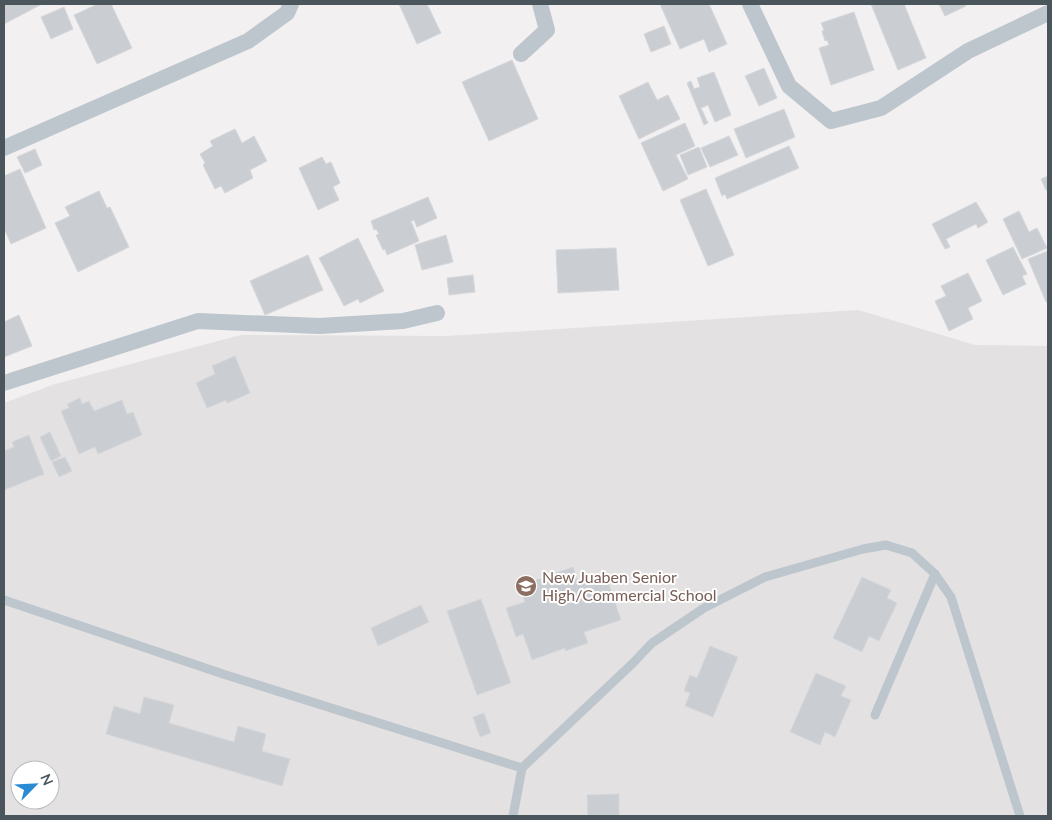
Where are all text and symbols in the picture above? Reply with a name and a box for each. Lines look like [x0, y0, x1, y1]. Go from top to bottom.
place label: New Juaben Senior High/Commercial School [542, 567, 717, 604]
school or university icon: New Juaben Senior High/Commercial School [514, 574, 538, 598]
north arrow [10, 760, 60, 810]
text: N [37, 771, 57, 788]

